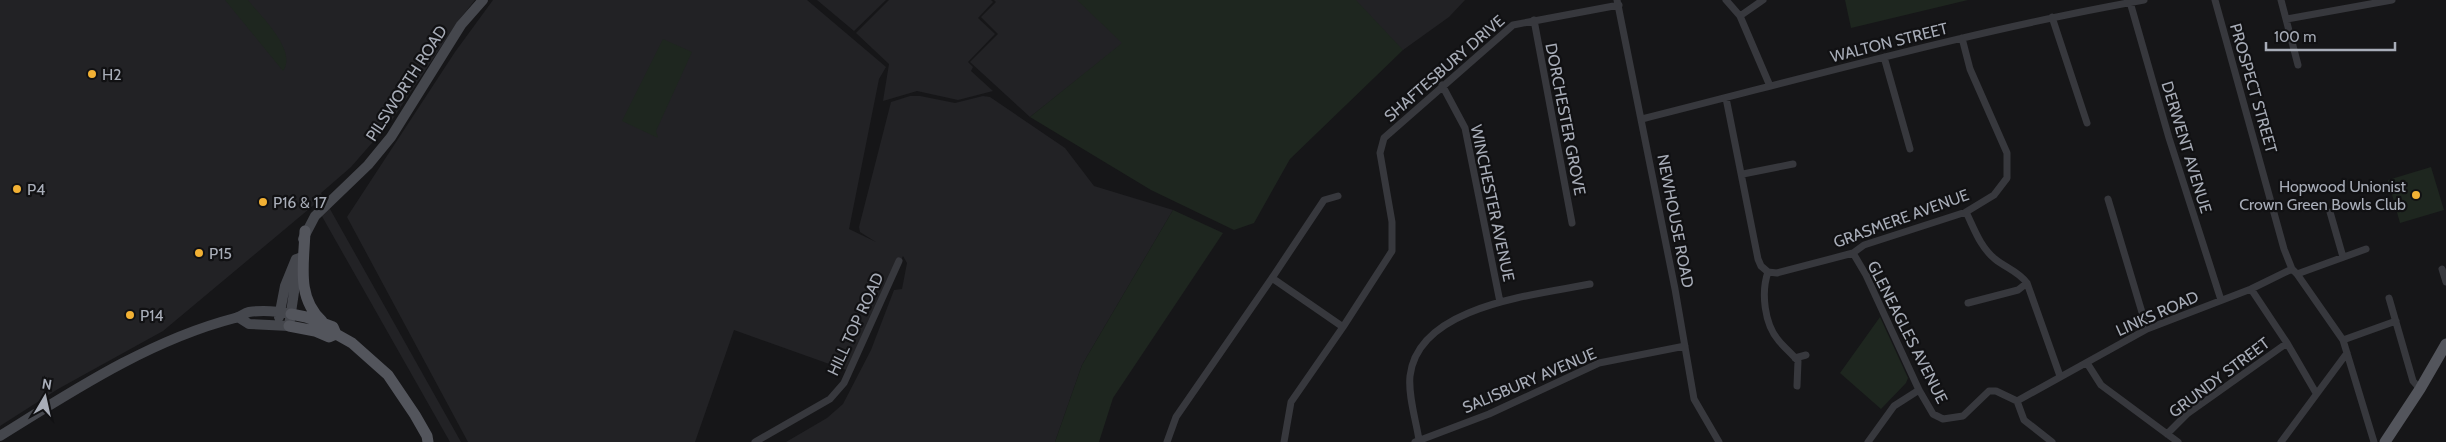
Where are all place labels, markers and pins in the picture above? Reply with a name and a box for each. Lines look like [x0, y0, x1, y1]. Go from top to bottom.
place label: H2 [102, 65, 122, 84]
marker: H2 [86, 68, 98, 80]
place label: Hopwood Unionist Crown Green Bowls Club [2239, 177, 2407, 214]
place label: P4 [27, 180, 45, 199]
marker: P4 [11, 183, 23, 195]
marker: Hopwood Unionist Crown Green Bowls Club [2410, 189, 2422, 201]
place label: P16 & 17 [273, 193, 327, 212]
marker: P16 & 17 [257, 196, 269, 208]
place label: P15 [209, 244, 232, 263]
marker: P15 [193, 247, 205, 259]
place label: P14 [140, 306, 164, 325]
marker: P14 [124, 309, 136, 321]

